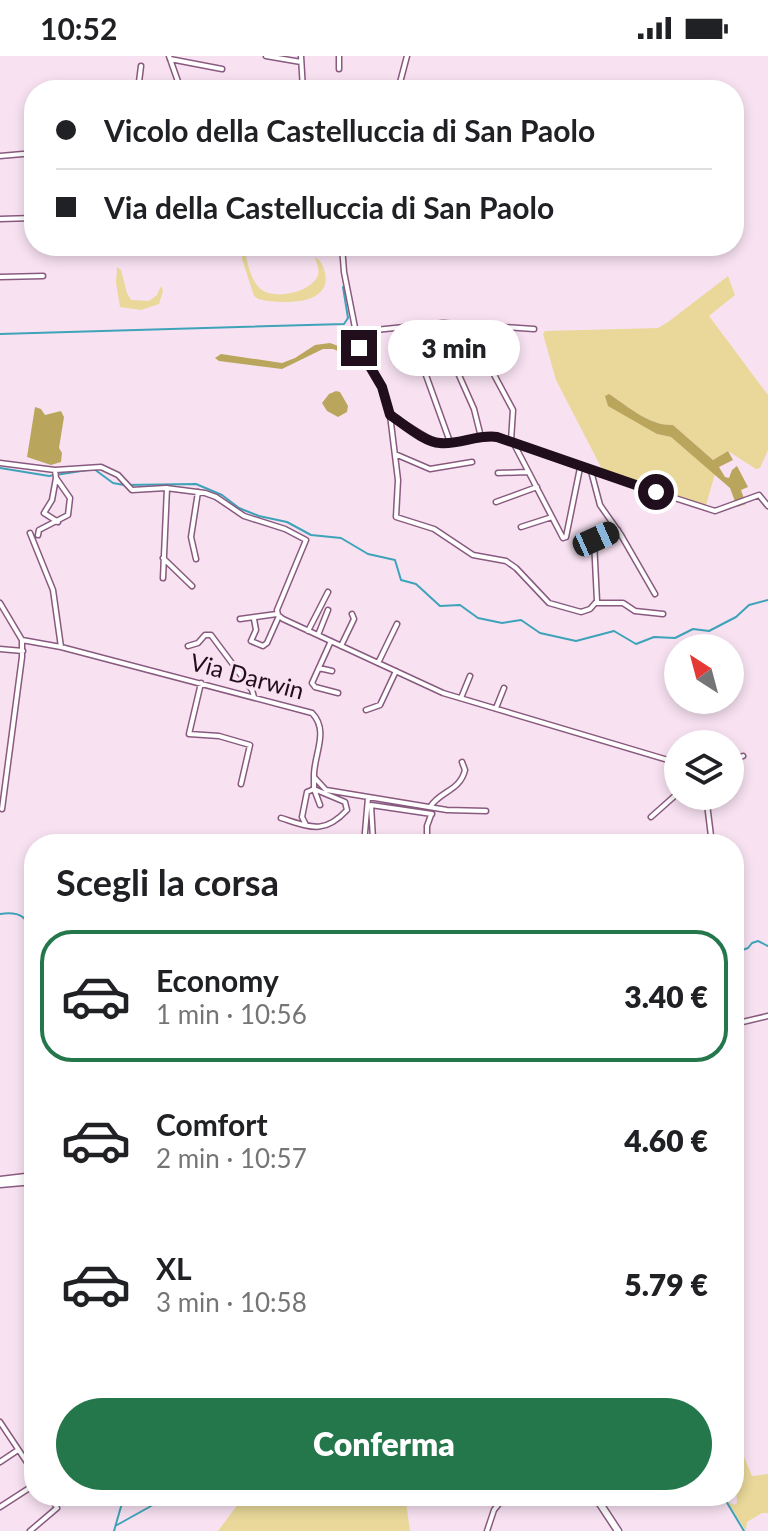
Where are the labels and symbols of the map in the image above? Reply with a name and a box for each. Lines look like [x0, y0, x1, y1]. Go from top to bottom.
callout: 3 min [387, 320, 519, 376]
route end [341, 330, 377, 366]
route start [638, 474, 674, 510]
car [569, 518, 623, 560]
north arrow [664, 634, 744, 714]
street label: Via Darwin [187, 646, 308, 705]

